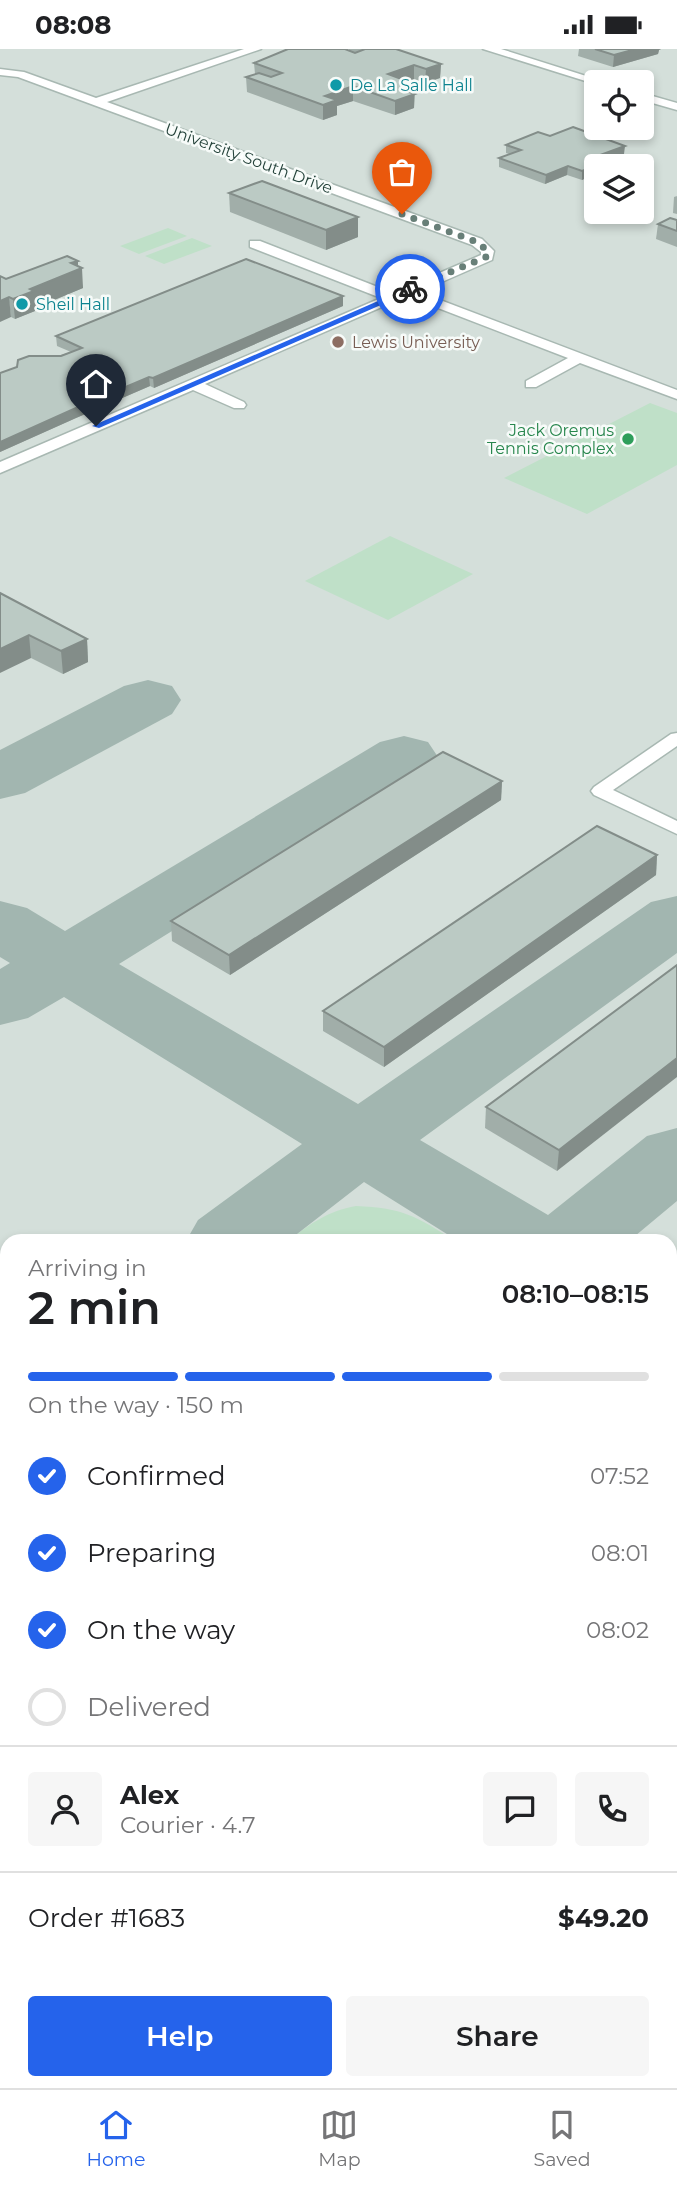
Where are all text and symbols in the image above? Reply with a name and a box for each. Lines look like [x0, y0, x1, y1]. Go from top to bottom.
text: 08:08 [35, 9, 111, 41]
map controls [584, 70, 654, 224]
button: locate [584, 70, 654, 140]
place label: De La Salle Hall [350, 76, 473, 95]
marker: De La Salle Hall [328, 77, 344, 93]
street label: University South Drive [162, 119, 335, 198]
pin [372, 142, 432, 214]
icon: bag [383, 153, 421, 191]
button: layers [584, 154, 654, 224]
courier [375, 254, 445, 324]
icon: bike [391, 270, 429, 308]
place label: Sheil Hall [36, 295, 110, 314]
marker: Sheil Hall [14, 296, 30, 312]
place label: Lewis University [352, 333, 480, 352]
marker: Lewis University [330, 334, 346, 350]
pin [66, 354, 126, 426]
icon: home [77, 365, 115, 403]
place label: Jack Oremus Tennis Complex [487, 421, 614, 458]
marker: Jack Oremus Tennis Complex [620, 431, 636, 447]
text: Arriving in [28, 1254, 147, 1282]
text: 08:10–08:15 [502, 1278, 649, 1310]
text: 2 min [28, 1279, 161, 1336]
text: On the way · 150 m [28, 1391, 244, 1419]
icon: check [28, 1457, 66, 1495]
text: Confirmed [87, 1460, 226, 1492]
text: 07:52 [590, 1462, 649, 1490]
icon: check [28, 1534, 66, 1572]
text: Preparing [87, 1537, 216, 1569]
text: 08:01 [591, 1539, 649, 1567]
icon: check [28, 1611, 66, 1649]
text: On the way [87, 1614, 235, 1646]
text: 08:02 [586, 1616, 649, 1644]
text: Delivered [87, 1691, 211, 1723]
button: person [28, 1772, 102, 1846]
button: chat [483, 1772, 557, 1846]
button: phone [575, 1772, 649, 1846]
text: Alex [120, 1779, 179, 1811]
text: Courier · 4.7 [120, 1811, 256, 1839]
text: Order #1683 [28, 1902, 185, 1934]
text: $49.20 [558, 1902, 649, 1934]
button: Help [28, 1996, 332, 2076]
button: Share [346, 1996, 649, 2076]
tab: Home [86, 2106, 145, 2171]
tab: Map [318, 2106, 361, 2171]
tab: Saved [533, 2106, 591, 2171]

